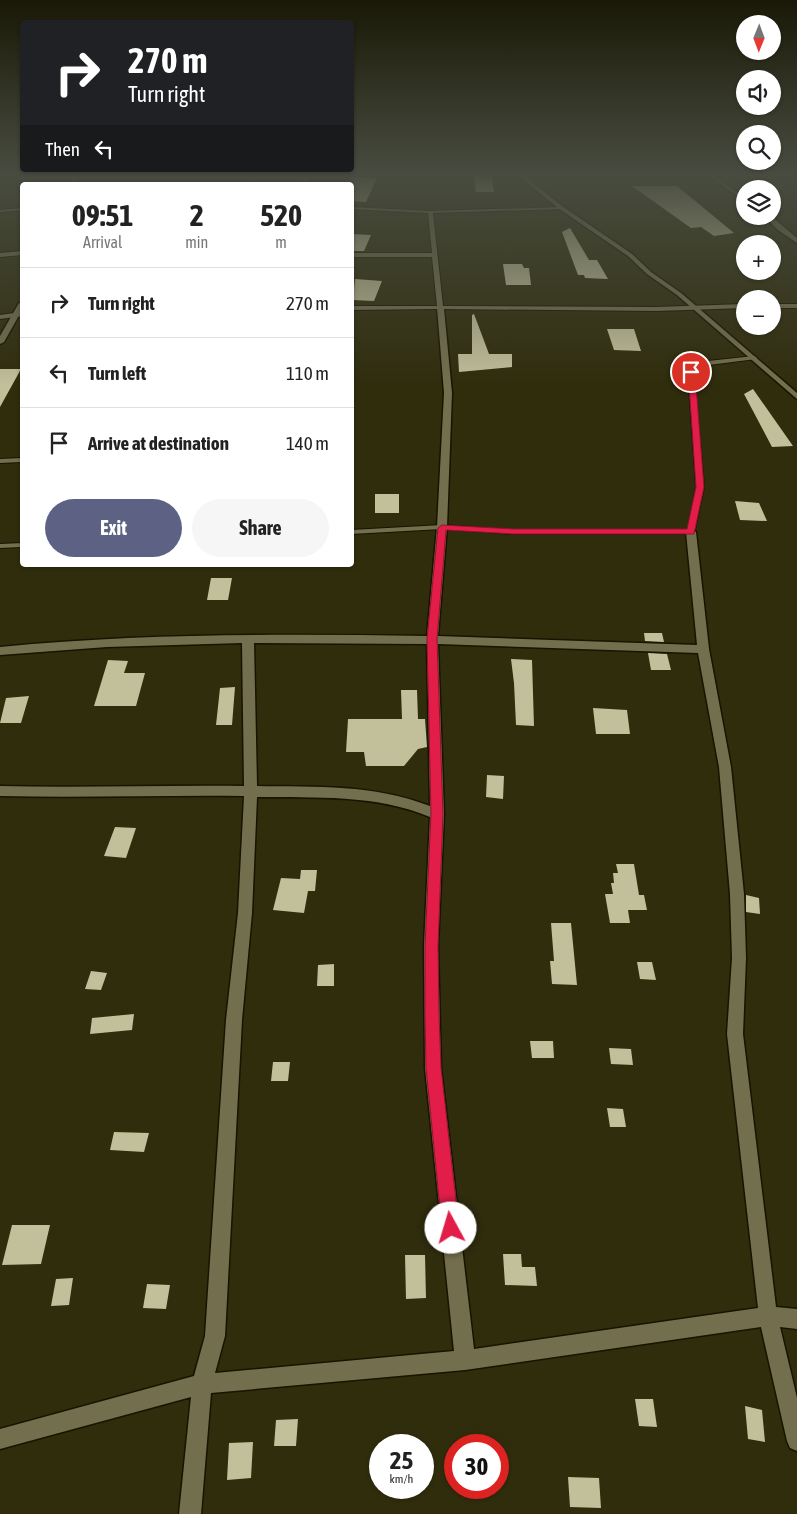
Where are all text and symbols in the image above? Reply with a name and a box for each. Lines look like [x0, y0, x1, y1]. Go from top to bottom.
north arrow [736, 15, 781, 60]
map controls [736, 15, 781, 335]
icon: right [45, 40, 110, 105]
text: 270 m [128, 40, 207, 80]
button: sound [736, 70, 781, 115]
text: Turn right [128, 81, 205, 107]
button: search [736, 125, 781, 170]
icon: left [90, 135, 118, 163]
text: Then [45, 138, 80, 160]
button: layers [736, 180, 781, 225]
text: 09:51 [72, 198, 133, 232]
text: 2 [190, 198, 204, 232]
text: 520 [260, 198, 302, 232]
text: Arrival [83, 233, 122, 251]
text: min [185, 233, 208, 251]
text: m [275, 233, 287, 251]
button: + [736, 235, 781, 280]
icon: right [45, 289, 73, 317]
button: − [736, 290, 781, 335]
text: Turn right [88, 292, 155, 314]
text: 270 m [286, 292, 329, 314]
pin [670, 351, 712, 393]
icon: arrive [677, 358, 705, 386]
icon: left [45, 359, 73, 387]
text: Turn left [88, 362, 146, 384]
text: 110 m [286, 362, 329, 384]
icon: arrive [45, 429, 73, 457]
text: Arrive at destination [88, 432, 229, 454]
text: 140 m [286, 432, 329, 454]
button: Exit [45, 499, 182, 557]
button: Share [192, 499, 329, 557]
position arrow [424, 1201, 476, 1253]
speed limit sign: 30 [444, 1434, 509, 1499]
text: 25 [390, 1446, 413, 1474]
text: km/h [390, 1472, 413, 1486]

